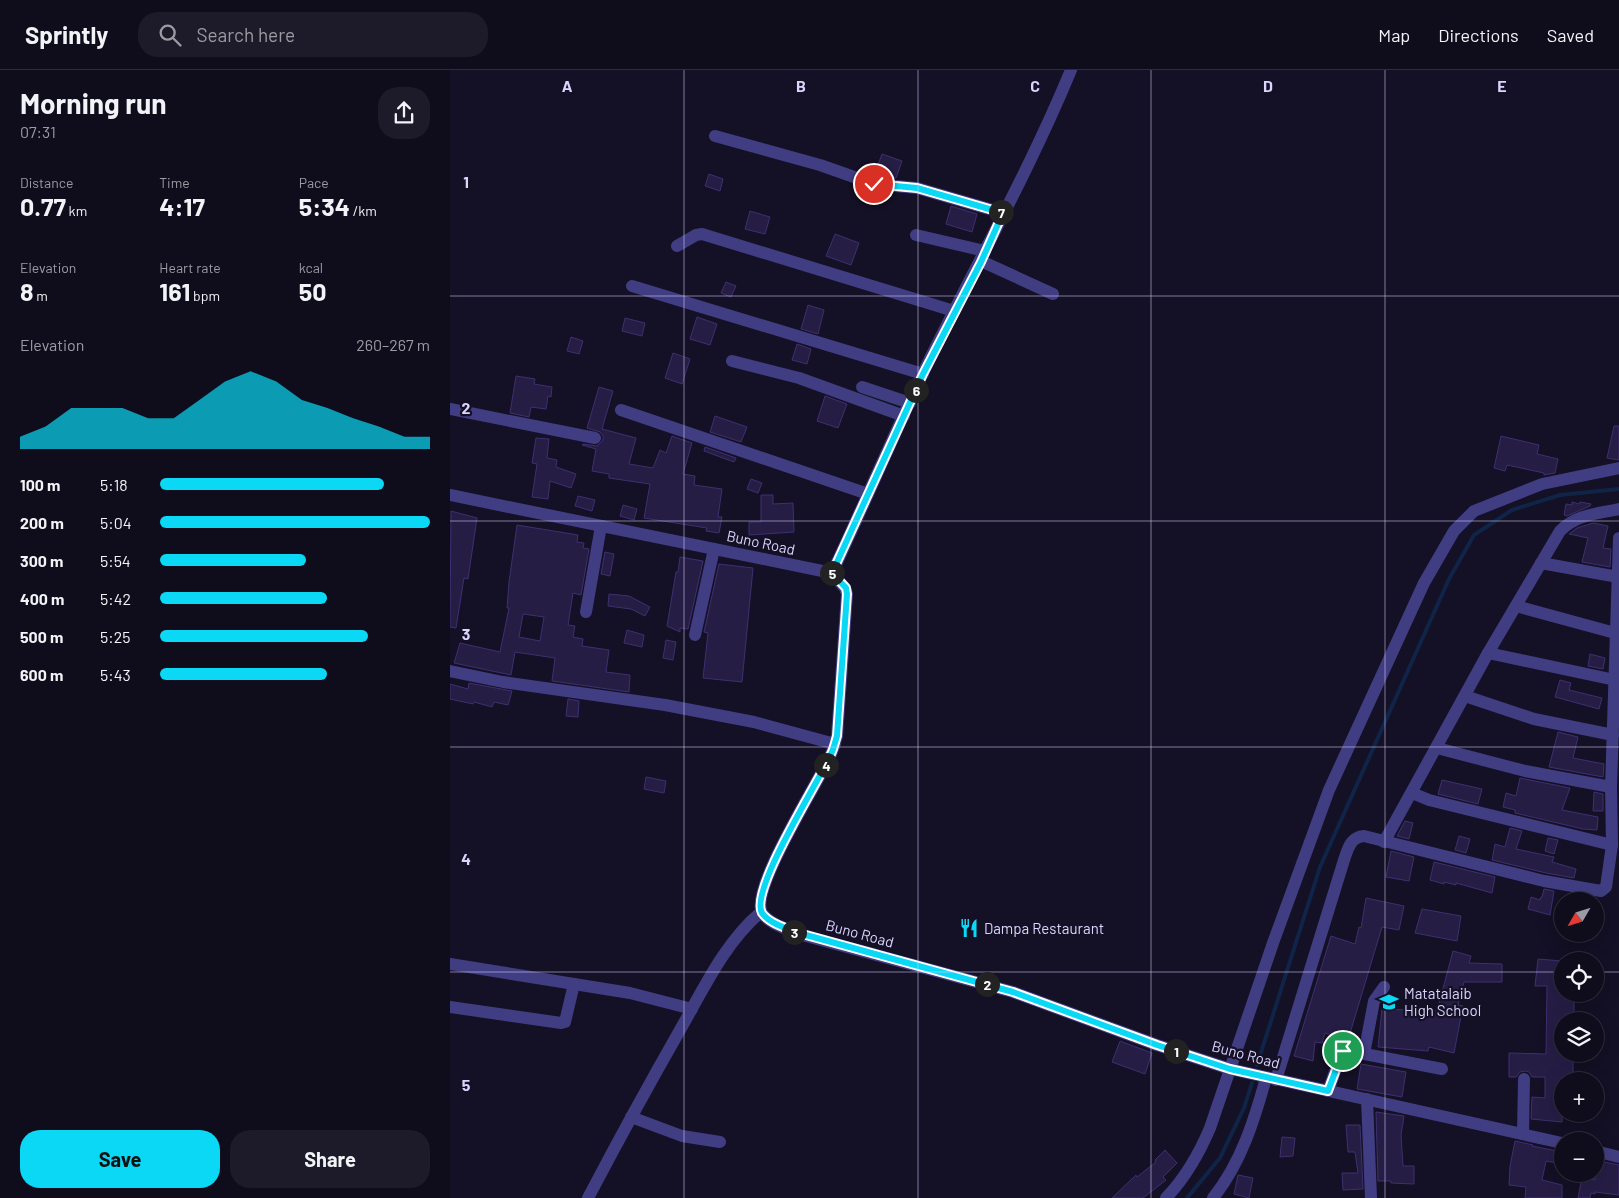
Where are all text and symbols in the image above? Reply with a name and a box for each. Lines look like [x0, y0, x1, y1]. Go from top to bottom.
search box [138, 12, 488, 57]
text: Sprintly [25, 20, 108, 49]
icon: search [156, 21, 184, 49]
text: Search here [196, 23, 295, 46]
text: Map [1378, 24, 1410, 46]
text: Directions [1438, 24, 1519, 46]
text: Saved [1547, 24, 1594, 46]
text: A [562, 76, 573, 95]
text: B [796, 76, 806, 95]
text: C [1030, 76, 1040, 95]
text: D [1263, 76, 1273, 95]
text: E [1497, 76, 1507, 95]
text: Morning run [20, 86, 167, 120]
button: share [378, 87, 430, 139]
text: 07:31 [20, 122, 56, 141]
pin [853, 163, 895, 205]
icon: check [860, 170, 888, 198]
text: 1 [463, 172, 469, 191]
text: Distance [20, 174, 73, 191]
text: Time [159, 174, 190, 191]
text: Pace [299, 174, 329, 191]
text: 0.77 [20, 191, 66, 221]
text: 4:17 [159, 191, 205, 221]
text: 5:34 [299, 191, 350, 221]
pin: 7 [988, 200, 1014, 224]
text: km [66, 202, 87, 219]
text: /km [350, 202, 377, 219]
text: 7 [998, 204, 1005, 221]
text: Elevation [20, 259, 76, 276]
text: Heart rate [159, 259, 221, 276]
text: kcal [299, 259, 323, 276]
text: 8 [20, 276, 34, 306]
text: 161 [159, 276, 190, 306]
text: 50 [299, 276, 326, 306]
text: m [34, 287, 48, 304]
text: bpm [190, 287, 220, 304]
text: Elevation [20, 335, 84, 354]
text: 260–267 m [356, 335, 430, 354]
pin: 6 [904, 378, 928, 402]
text: 6 [913, 382, 920, 399]
text: 2 [462, 398, 471, 417]
text: 100 m [20, 475, 60, 494]
text: 5:18 [100, 475, 128, 494]
text: 200 m [20, 513, 64, 532]
text: 5:04 [100, 513, 132, 532]
street label: Buno Road [725, 526, 797, 558]
text: 300 m [20, 551, 63, 570]
text: 5:54 [100, 551, 131, 570]
pin: 5 [820, 560, 844, 586]
text: 5 [829, 565, 836, 582]
text: 400 m [20, 589, 64, 608]
text: 5:42 [100, 589, 131, 608]
text: 3 [462, 624, 470, 643]
text: 500 m [20, 627, 63, 646]
text: 5:25 [100, 627, 130, 646]
text: 600 m [20, 665, 63, 684]
text: 5:43 [100, 665, 131, 684]
pin: 4 [814, 752, 838, 778]
text: 4 [822, 757, 831, 774]
text: 4 [461, 849, 471, 868]
north arrow [1554, 892, 1604, 942]
map controls [1554, 892, 1604, 1182]
street label: Buno Road [824, 915, 896, 951]
restaurant icon: Dampa Restaurant [958, 917, 980, 939]
place label: Dampa Restaurant [984, 919, 1104, 937]
pin: 3 [782, 920, 806, 944]
text: 3 [791, 924, 798, 941]
button: locate [1554, 952, 1604, 1002]
pin: 2 [974, 972, 1000, 996]
text: 2 [984, 976, 991, 993]
place label: Matatalaib High School [1404, 984, 1481, 1019]
school or university icon: Matatalaib High School [1378, 991, 1400, 1013]
button: layers [1554, 1012, 1604, 1062]
pin [1322, 1030, 1364, 1072]
street label: Buno Road [1210, 1036, 1282, 1072]
icon: arrive [1329, 1037, 1357, 1065]
pin: 1 [1164, 1038, 1188, 1064]
text: 1 [1174, 1043, 1179, 1060]
button: + [1554, 1072, 1604, 1122]
text: 5 [462, 1075, 471, 1094]
button: Save [20, 1130, 220, 1188]
button: Share [230, 1130, 430, 1188]
button: − [1554, 1132, 1604, 1182]

